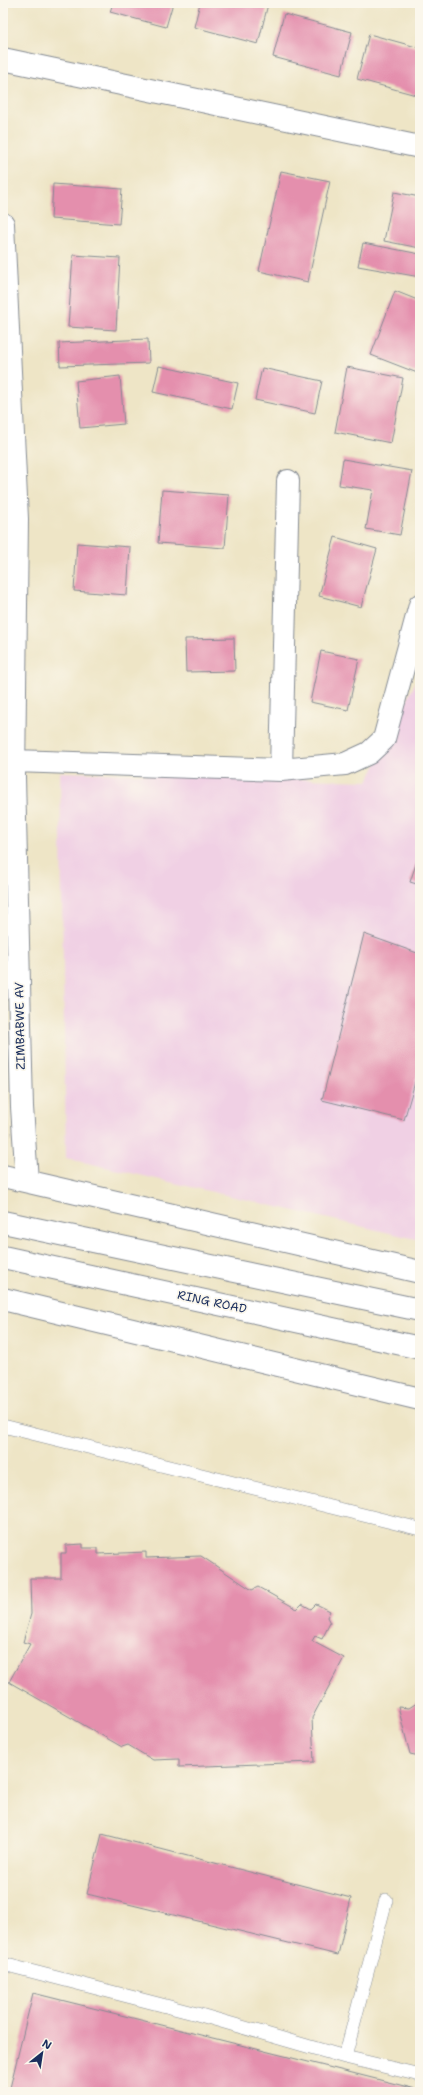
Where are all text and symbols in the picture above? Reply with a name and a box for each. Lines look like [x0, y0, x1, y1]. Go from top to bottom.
street label: ZIMBABWE AV [11, 982, 29, 1070]
street label: RING ROAD [176, 1287, 248, 1317]
north arrow [22, 2033, 62, 2073]
text: N [39, 2036, 55, 2054]

